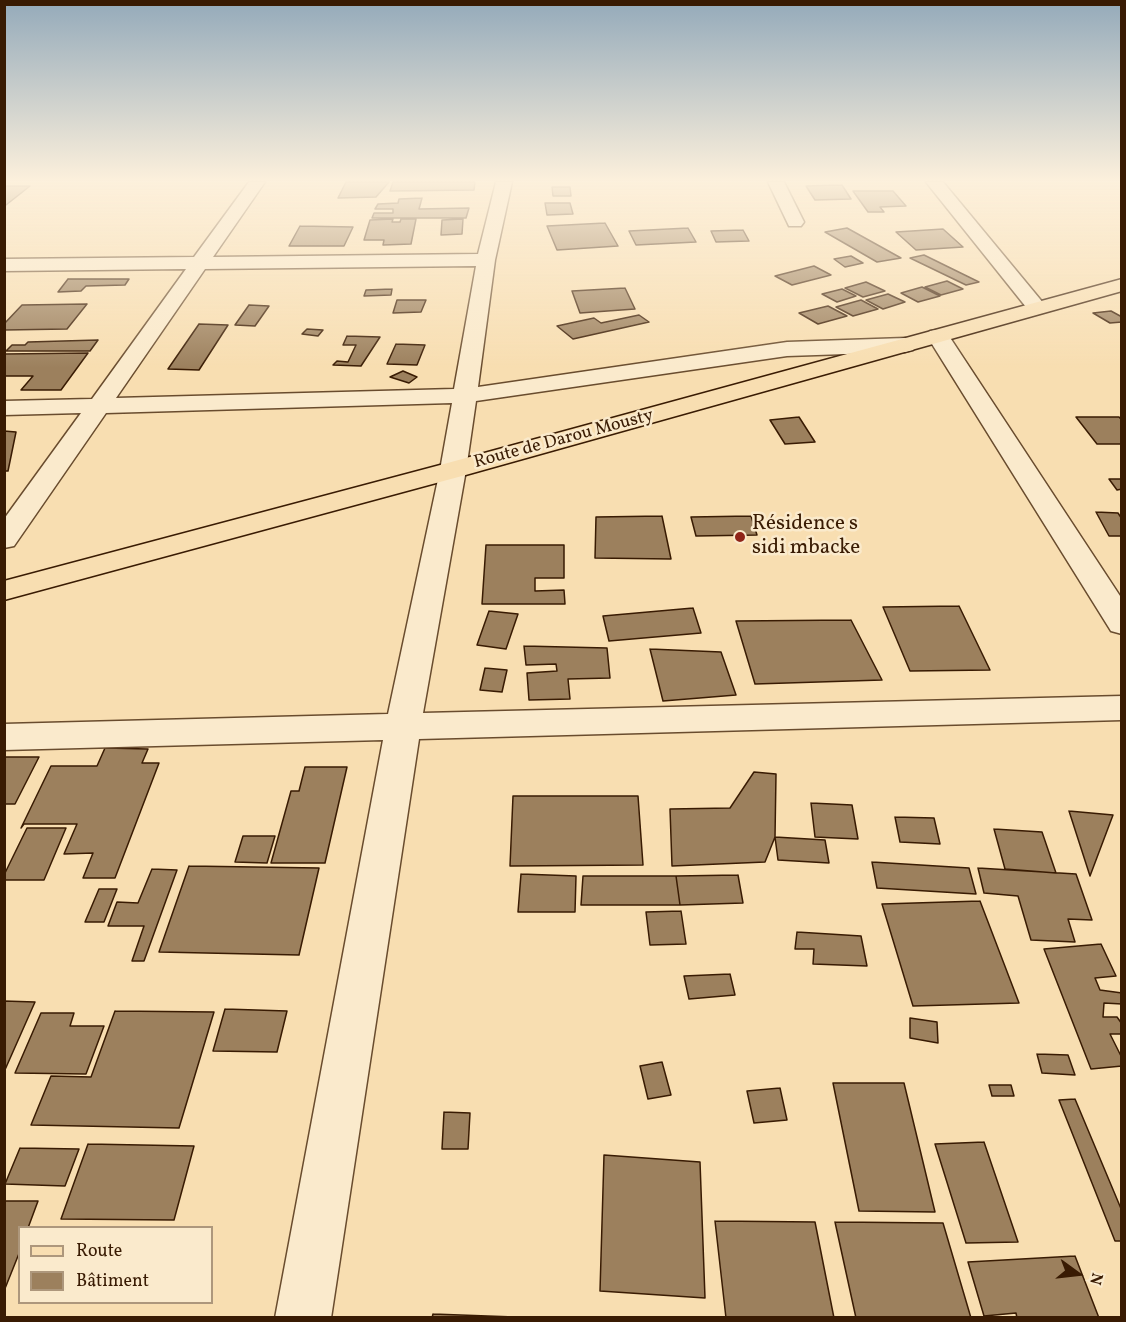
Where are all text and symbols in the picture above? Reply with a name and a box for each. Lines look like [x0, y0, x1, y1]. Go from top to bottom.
street label: Route de Darou Mousty [472, 406, 656, 474]
place label: Résidence s sidi mbacke [752, 512, 860, 562]
marker: Résidence s sidi mbacke [733, 530, 747, 544]
legend [18, 1226, 213, 1304]
text: Route [76, 1239, 122, 1264]
north arrow [1048, 1244, 1108, 1304]
text: Bâtiment [76, 1269, 149, 1294]
text: N [1083, 1270, 1108, 1287]

